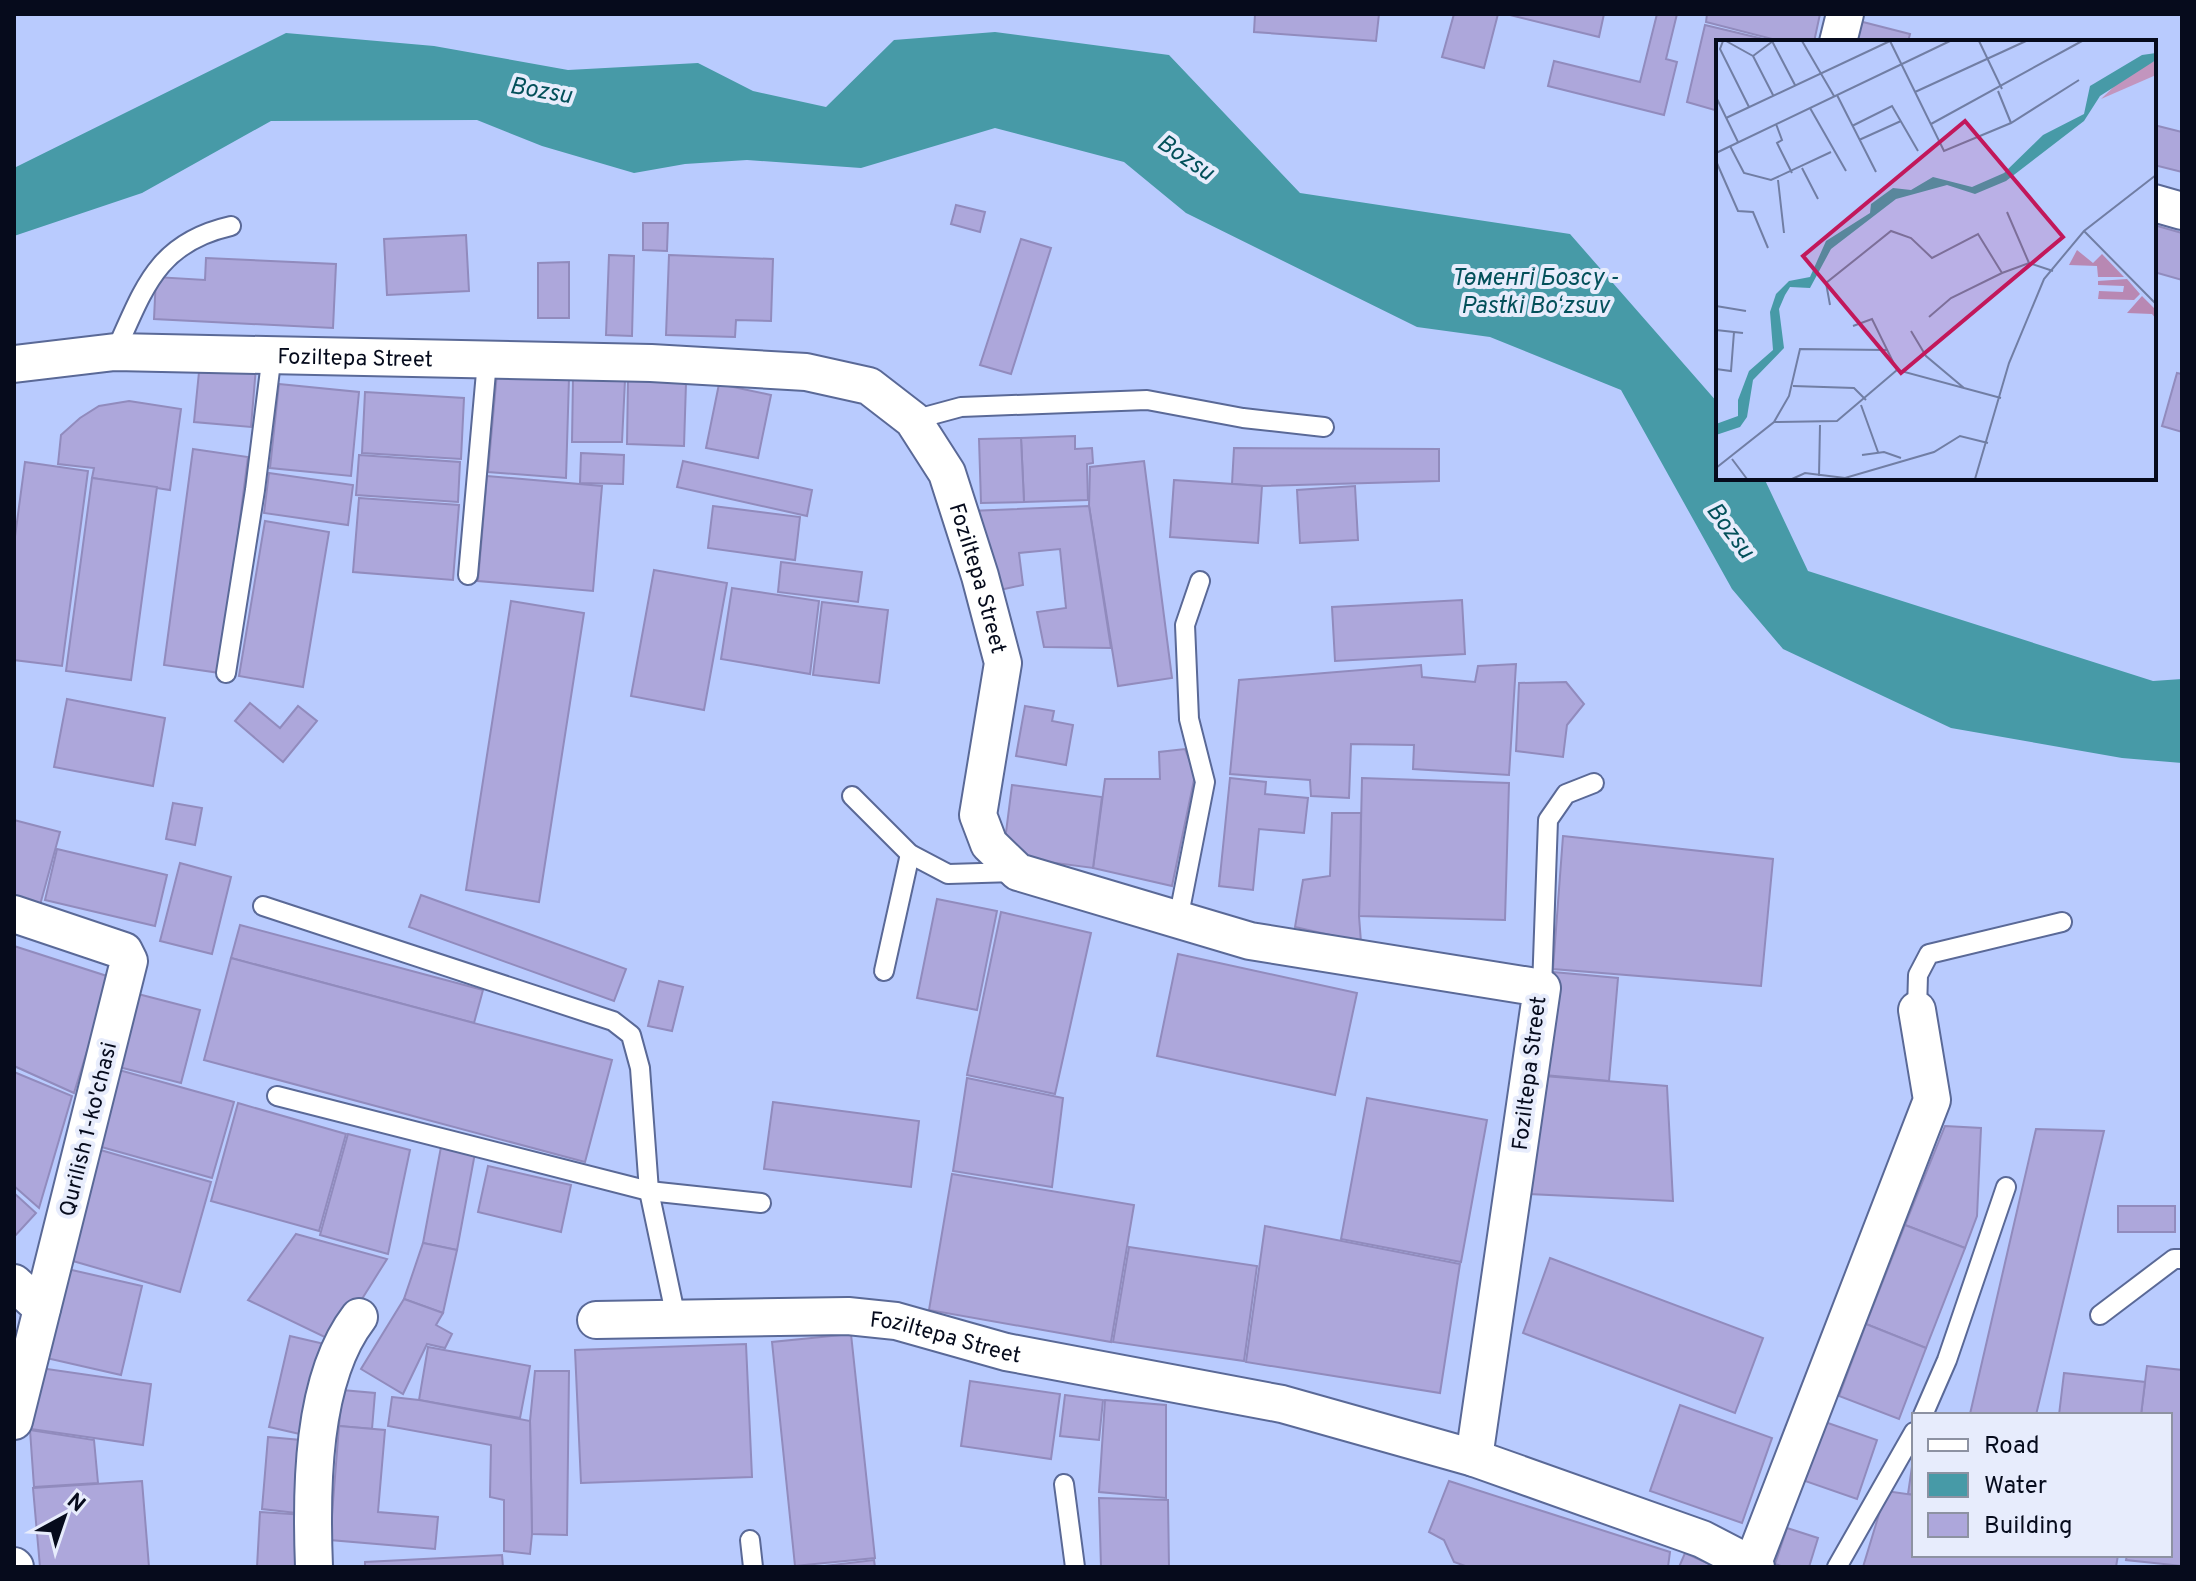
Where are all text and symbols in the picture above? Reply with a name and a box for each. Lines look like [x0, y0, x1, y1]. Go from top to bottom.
inset map [1716, 40, 2156, 480]
water label: Bozsu [507, 72, 575, 112]
water label: Bozsu [1151, 129, 1220, 189]
water label: Төменгі Бозсу - Pastki Boʻzsuv [1451, 264, 1619, 322]
street label: Foziltepa Street [277, 344, 433, 375]
water label: Bozsu [1699, 497, 1761, 566]
street label: Foziltepa Street [942, 500, 1011, 657]
street label: Foziltepa Street [1508, 995, 1553, 1152]
street label: Qurilish 1-ko'chasi [55, 1040, 124, 1220]
street label: Foziltepa Street [868, 1307, 1023, 1371]
legend [1912, 1413, 2172, 1557]
text: Road [1984, 1432, 2040, 1462]
text: Water [1984, 1472, 2047, 1502]
north arrow [24, 1477, 104, 1557]
text: N [61, 1488, 90, 1519]
text: Building [1984, 1512, 2073, 1542]

